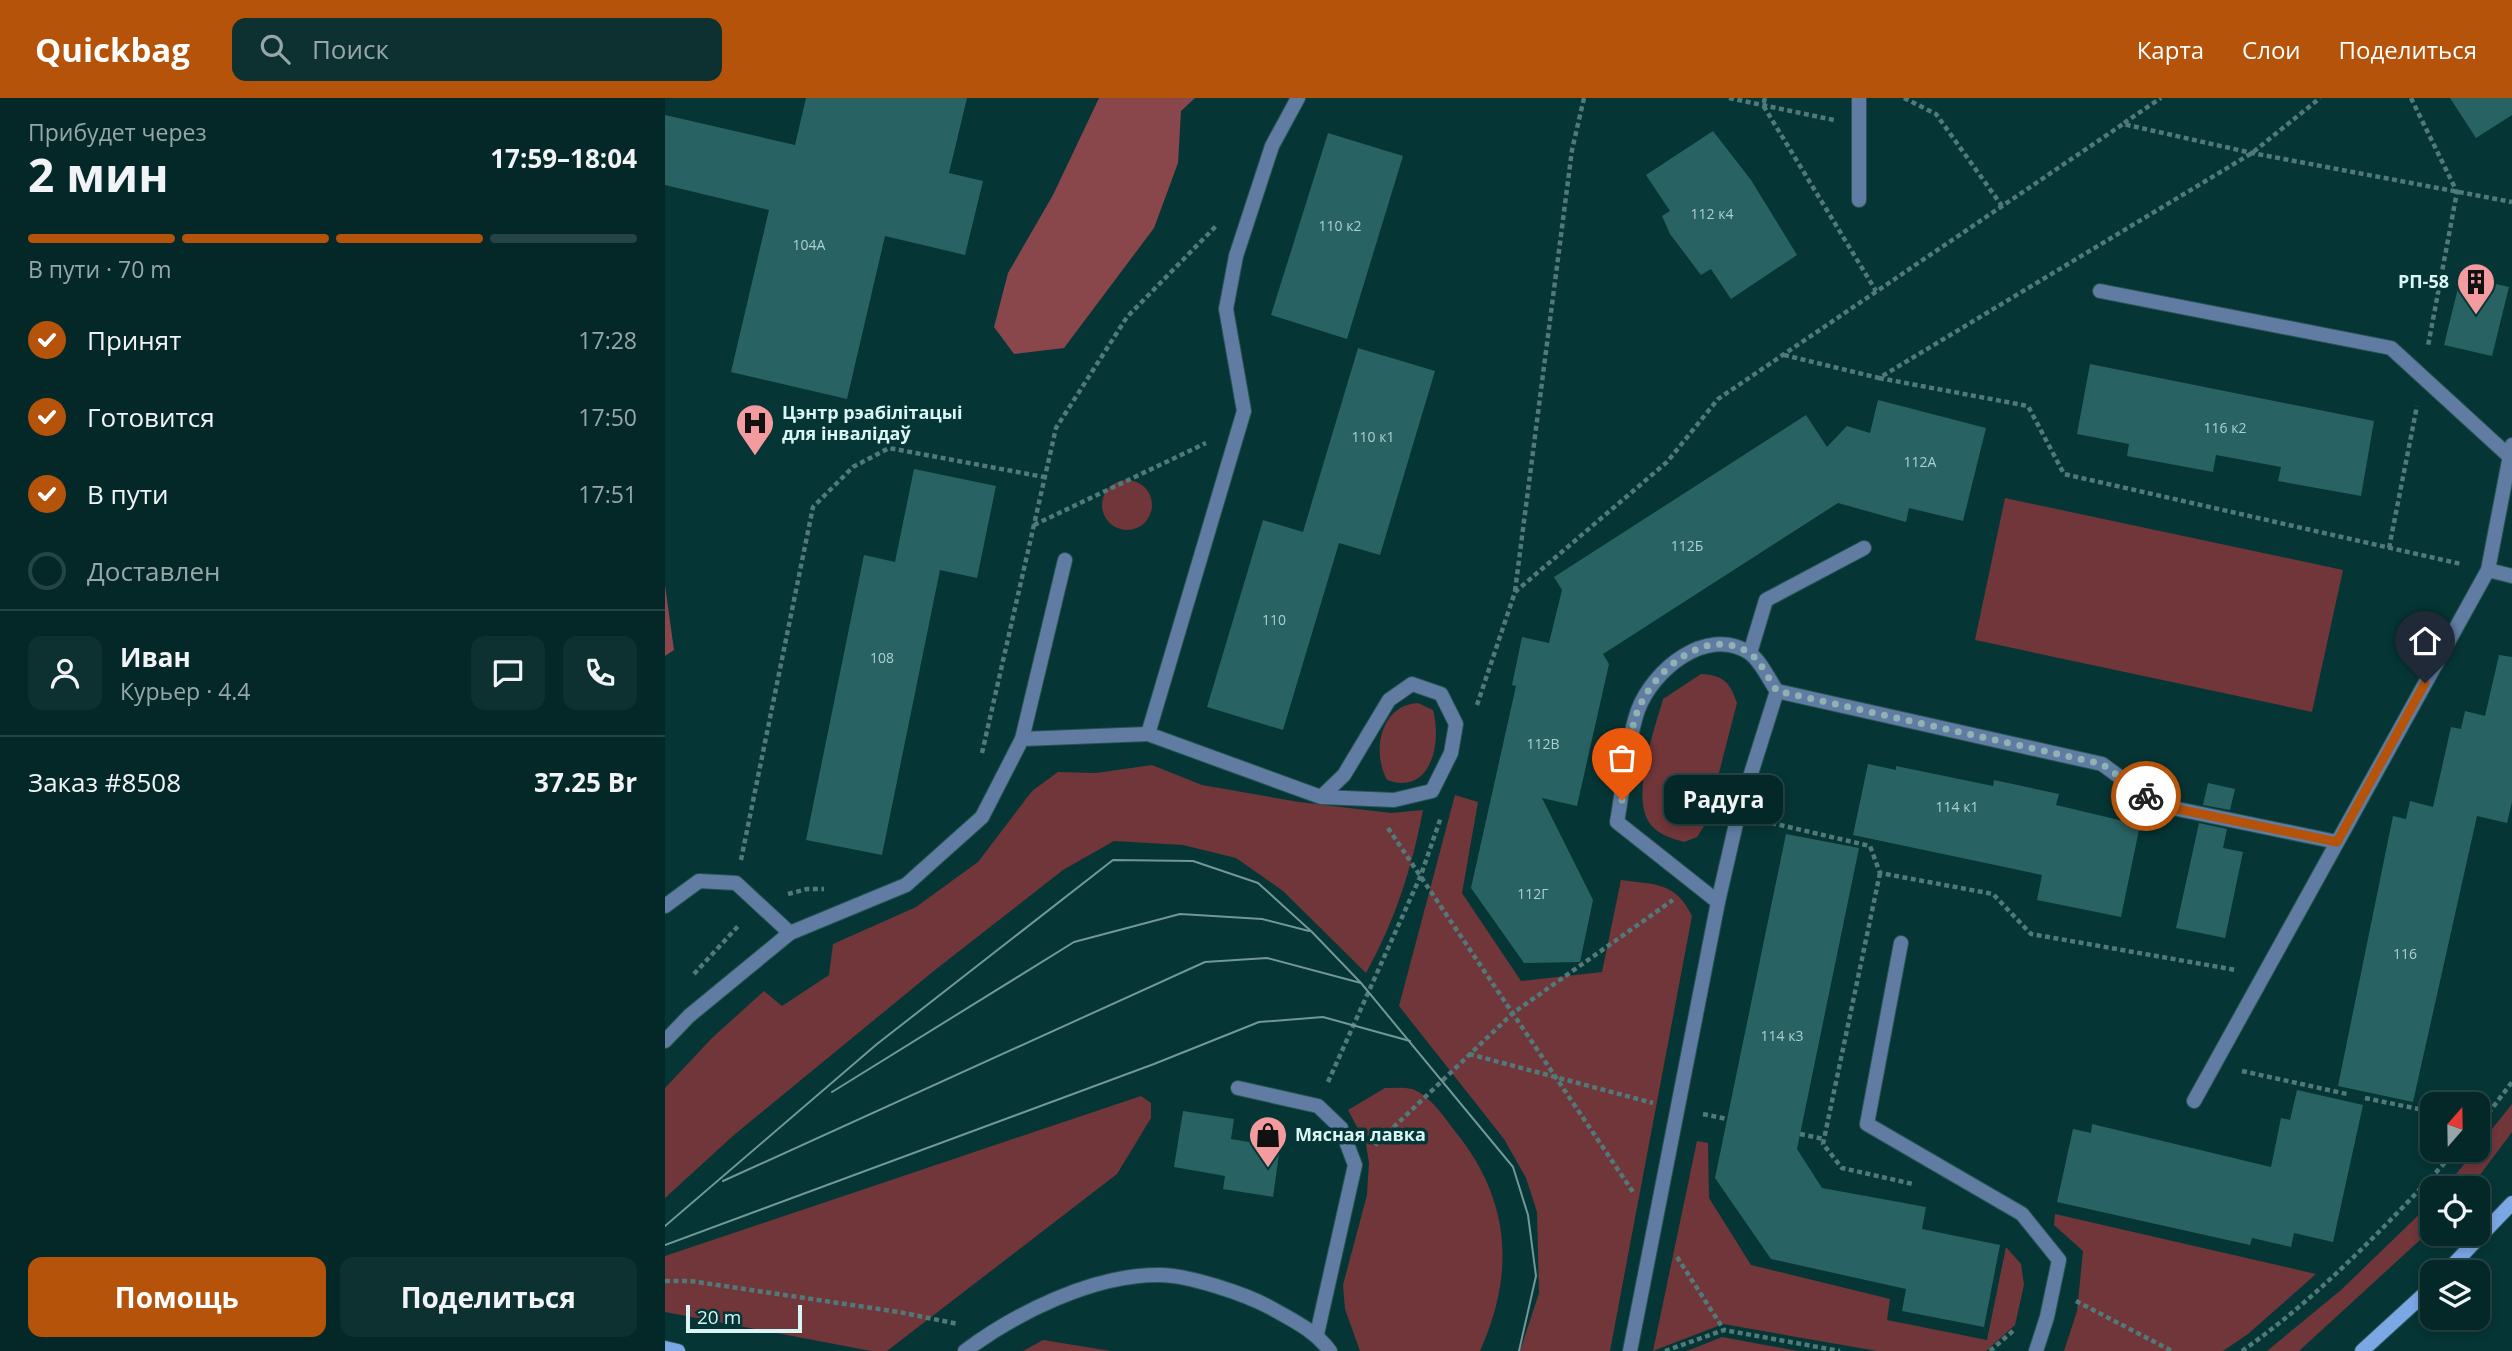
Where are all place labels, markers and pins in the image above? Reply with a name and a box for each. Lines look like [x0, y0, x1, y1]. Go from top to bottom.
building icon: РП-58 [2455, 261, 2497, 316]
place label: РП-58 [2398, 269, 2449, 293]
place label: Цэнтр рэабілітацыі для інвалідаў [782, 400, 963, 445]
hospital icon: Цэнтр рэабілітацыі для інвалідаў [734, 402, 776, 457]
pin [2395, 611, 2455, 683]
pin [1592, 728, 1652, 800]
callout: Радуга [1664, 776, 1783, 824]
shop icon: Мясная лавка [1247, 1114, 1289, 1169]
place label: Мясная лавка [1295, 1122, 1426, 1146]

